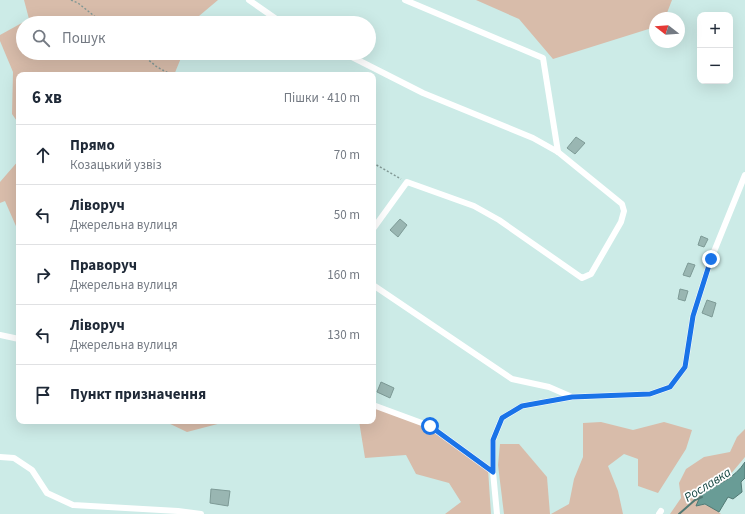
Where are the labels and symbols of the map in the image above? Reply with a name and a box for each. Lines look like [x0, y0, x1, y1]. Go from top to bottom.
north arrow [649, 12, 685, 48]
route end [702, 250, 720, 268]
route start [421, 417, 439, 435]
water label: Рославка [681, 463, 735, 506]

